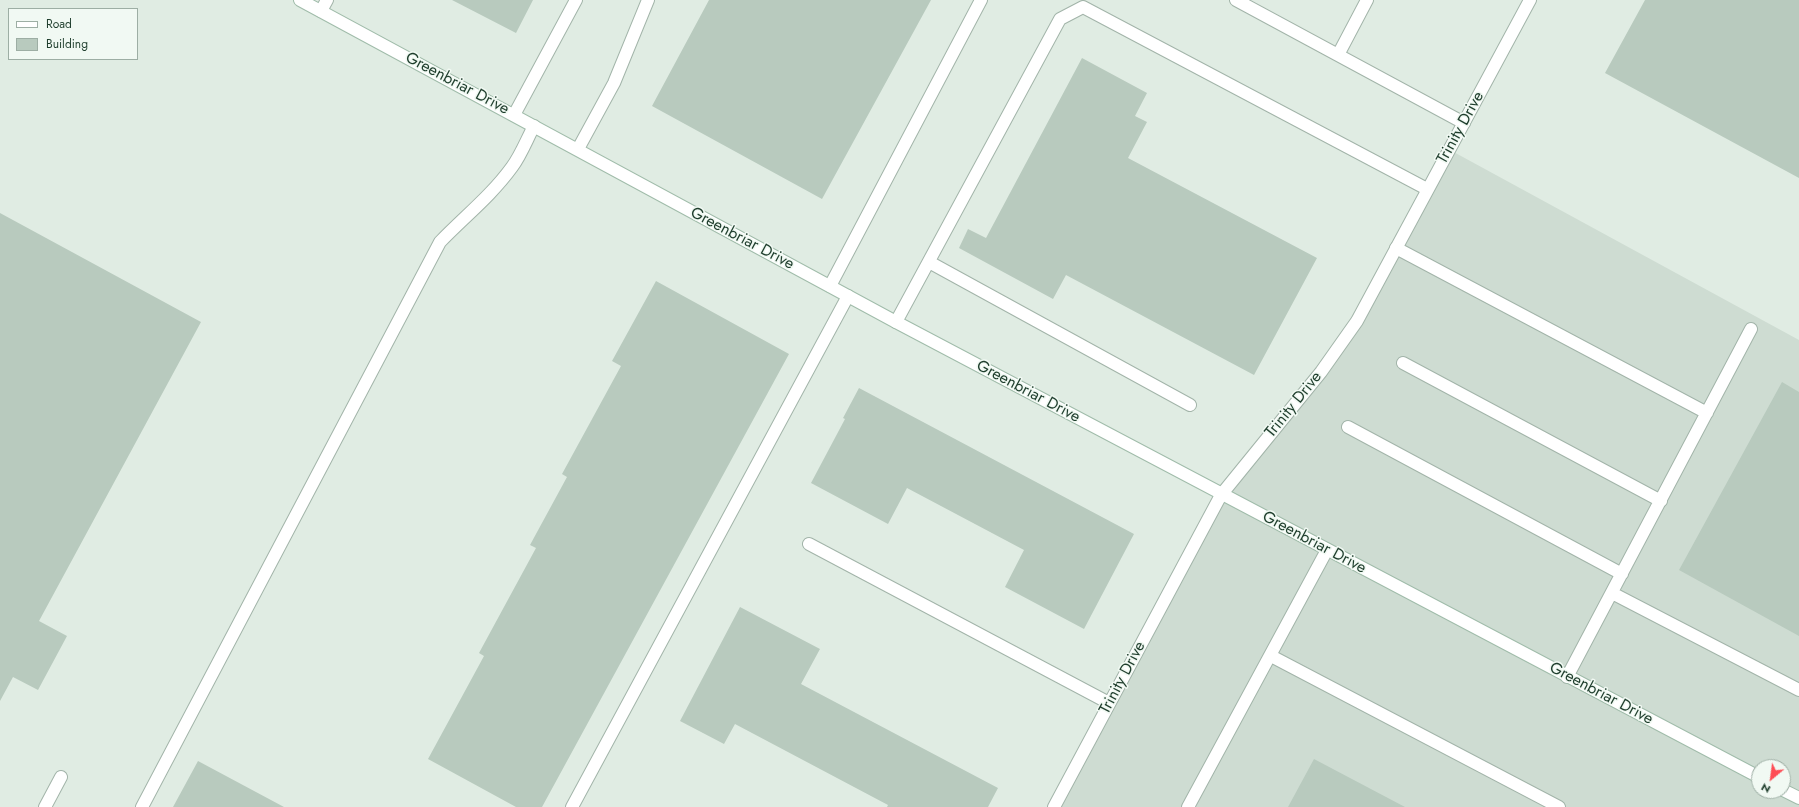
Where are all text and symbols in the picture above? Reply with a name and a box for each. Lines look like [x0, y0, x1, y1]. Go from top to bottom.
legend [8, 8, 138, 60]
text: Road [46, 15, 72, 33]
text: Building [46, 35, 88, 53]
street label: Greenbriar Drive [402, 49, 512, 119]
street label: Trinity Drive [1433, 89, 1489, 167]
street label: Greenbriar Drive [687, 204, 797, 274]
street label: Greenbriar Drive [973, 357, 1083, 427]
street label: Trinity Drive [1261, 368, 1327, 442]
street label: Greenbriar Drive [1259, 508, 1369, 578]
street label: Trinity Drive [1096, 638, 1150, 718]
street label: Greenbriar Drive [1546, 659, 1656, 729]
north arrow [1751, 759, 1791, 799]
text: N [1758, 780, 1773, 798]

